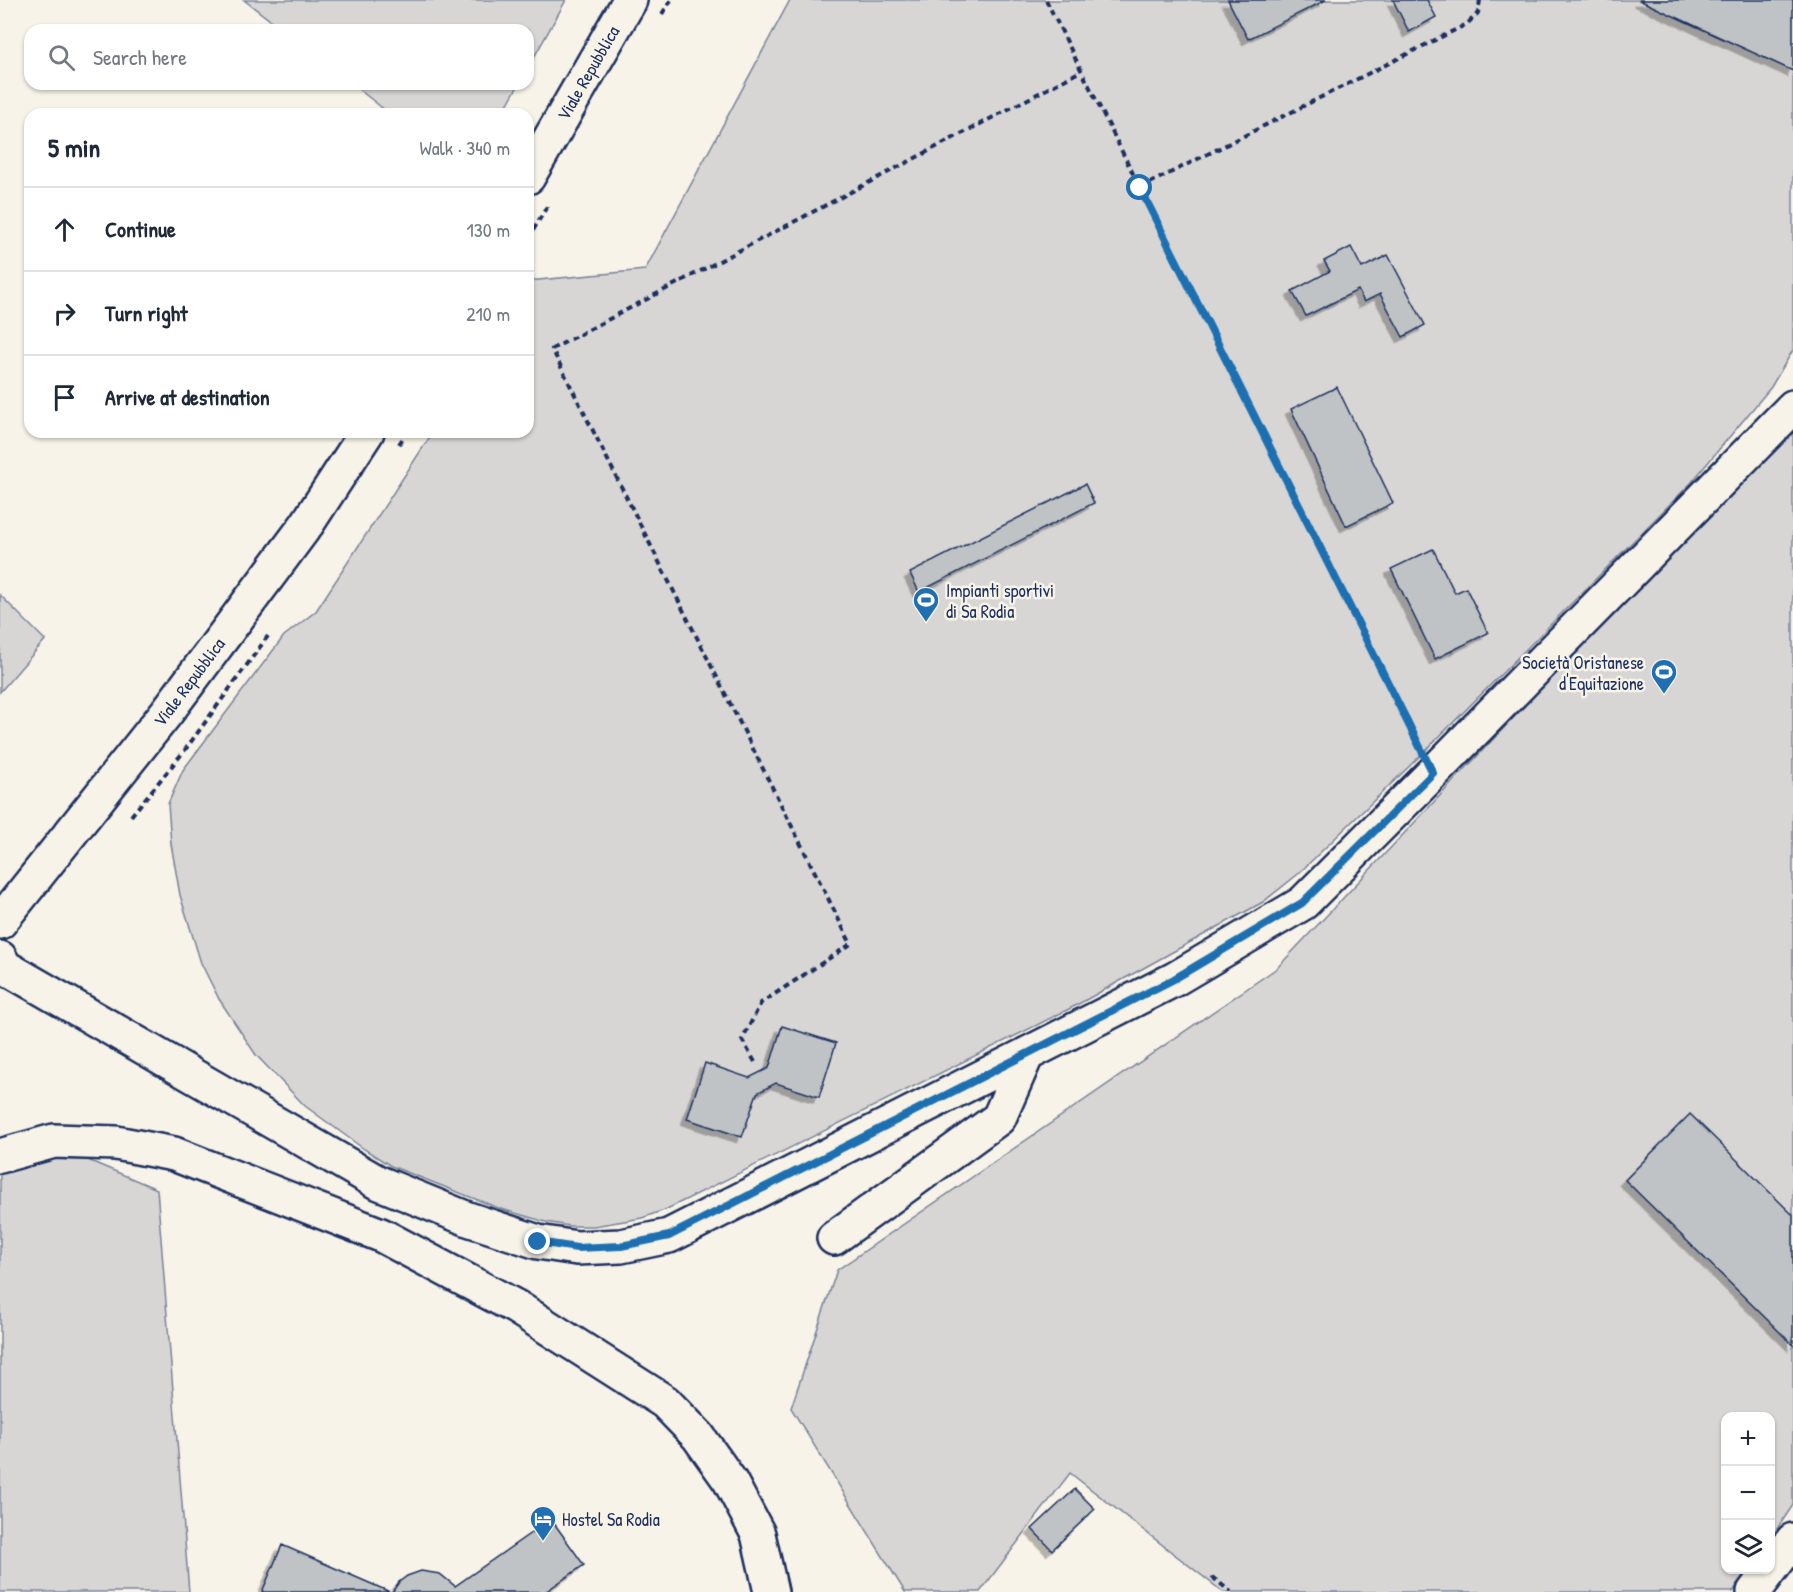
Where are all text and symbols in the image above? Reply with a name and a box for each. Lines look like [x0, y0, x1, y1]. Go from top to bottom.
street label: Viale Repubblica [551, 21, 625, 125]
search box [24, 24, 534, 90]
icon: search [45, 41, 78, 74]
text: Search here [93, 42, 187, 72]
text: 5 min [48, 130, 100, 165]
text: Walk · 340 m [419, 134, 510, 161]
route start [1126, 174, 1152, 200]
icon: ahead [48, 213, 81, 246]
text: Continue [105, 214, 176, 244]
text: 130 m [467, 216, 510, 243]
icon: right [48, 297, 81, 330]
text: Turn right [105, 298, 188, 328]
text: 210 m [466, 300, 510, 327]
icon: arrive [48, 381, 81, 414]
text: Arrive at destination [105, 382, 270, 412]
place label: Impianti sportivi di Sa Rodia [946, 578, 1054, 624]
sports icon: Impianti sportivi di Sa Rodia [911, 585, 941, 623]
street label: Viale Repubblica [147, 632, 231, 732]
place label: Società Oristanese d'Equitazione [1522, 650, 1644, 696]
sports icon: Società Oristanese d'Equitazione [1649, 657, 1679, 695]
route end [524, 1228, 550, 1254]
map controls [1721, 1412, 1775, 1574]
button: + [1721, 1412, 1775, 1466]
button: − [1721, 1466, 1775, 1520]
hotel icon: Hostel Sa Rodia [528, 1504, 558, 1542]
place label: Hostel Sa Rodia [562, 1507, 660, 1532]
button: layers [1721, 1520, 1775, 1574]

